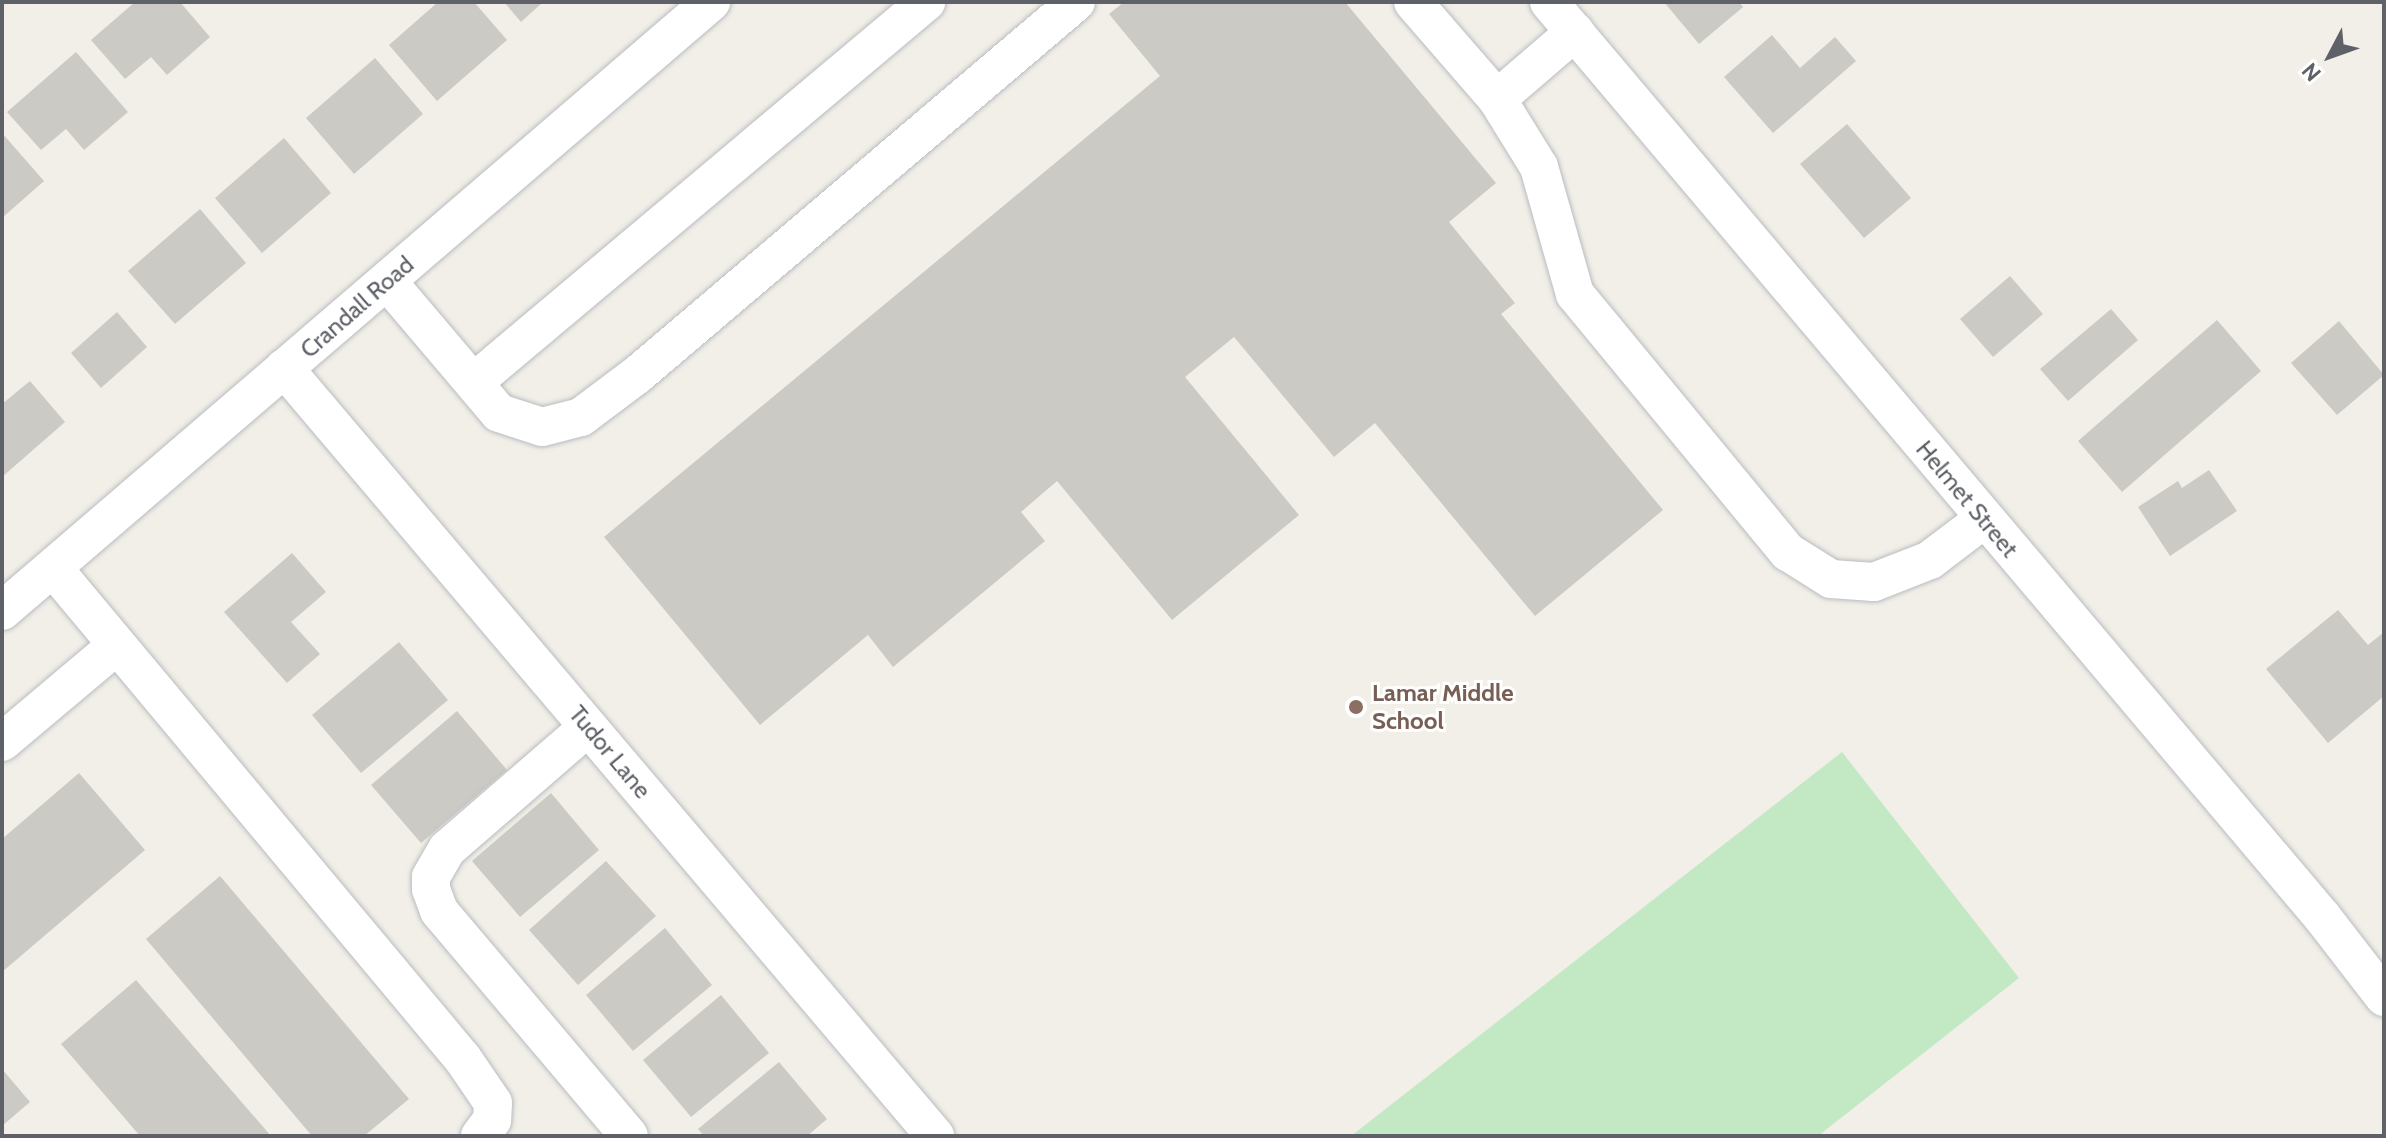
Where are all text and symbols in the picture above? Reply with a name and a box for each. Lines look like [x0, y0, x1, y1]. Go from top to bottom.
north arrow [2290, 16, 2370, 96]
text: N [2296, 57, 2327, 87]
street label: Crandall Road [294, 250, 420, 364]
street label: Helmet Street [1910, 435, 2024, 563]
place label: Lamar Middle School [1372, 679, 1514, 735]
marker: Lamar Middle School [1347, 698, 1365, 716]
street label: Tudor Lane [563, 700, 657, 804]

